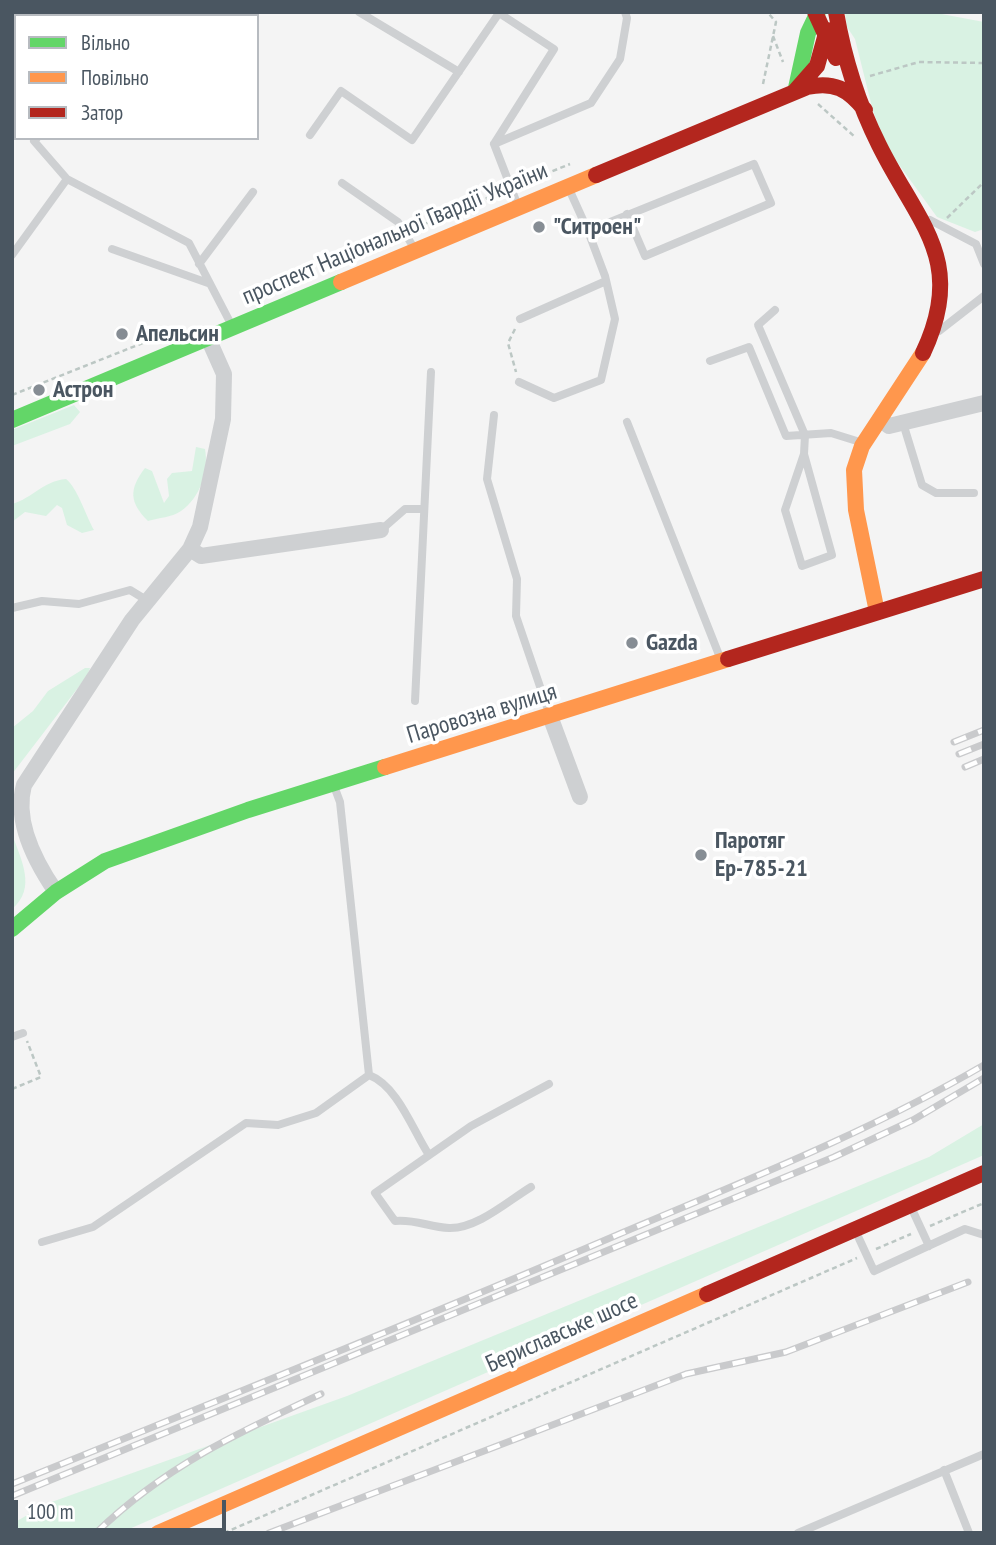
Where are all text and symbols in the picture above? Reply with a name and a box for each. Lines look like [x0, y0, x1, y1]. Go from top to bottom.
legend [14, 14, 259, 140]
text: Вільно [81, 29, 130, 56]
text: Повільно [81, 64, 149, 91]
text: Затор [81, 99, 123, 126]
street label: проспект Національної Гвардії України [238, 156, 552, 312]
place label: "Ситроен" [553, 213, 641, 241]
marker: "Ситроен" [531, 219, 547, 235]
place label: Апельсин [136, 320, 219, 348]
marker: Апельсин [114, 326, 130, 342]
place label: Астрон [53, 376, 113, 404]
marker: Астрон [31, 382, 47, 398]
place label: Gazda [646, 629, 698, 657]
marker: Gazda [624, 635, 640, 651]
street label: Паровозна вулиця [404, 678, 560, 750]
place label: Паротяг Ер-785-21 [715, 827, 808, 883]
marker: Паротяг Ер-785-21 [693, 847, 709, 863]
street label: Бериславське шосе [482, 1287, 642, 1379]
scale bar [18, 1486, 229, 1530]
text: 100 m [27, 1498, 73, 1525]

